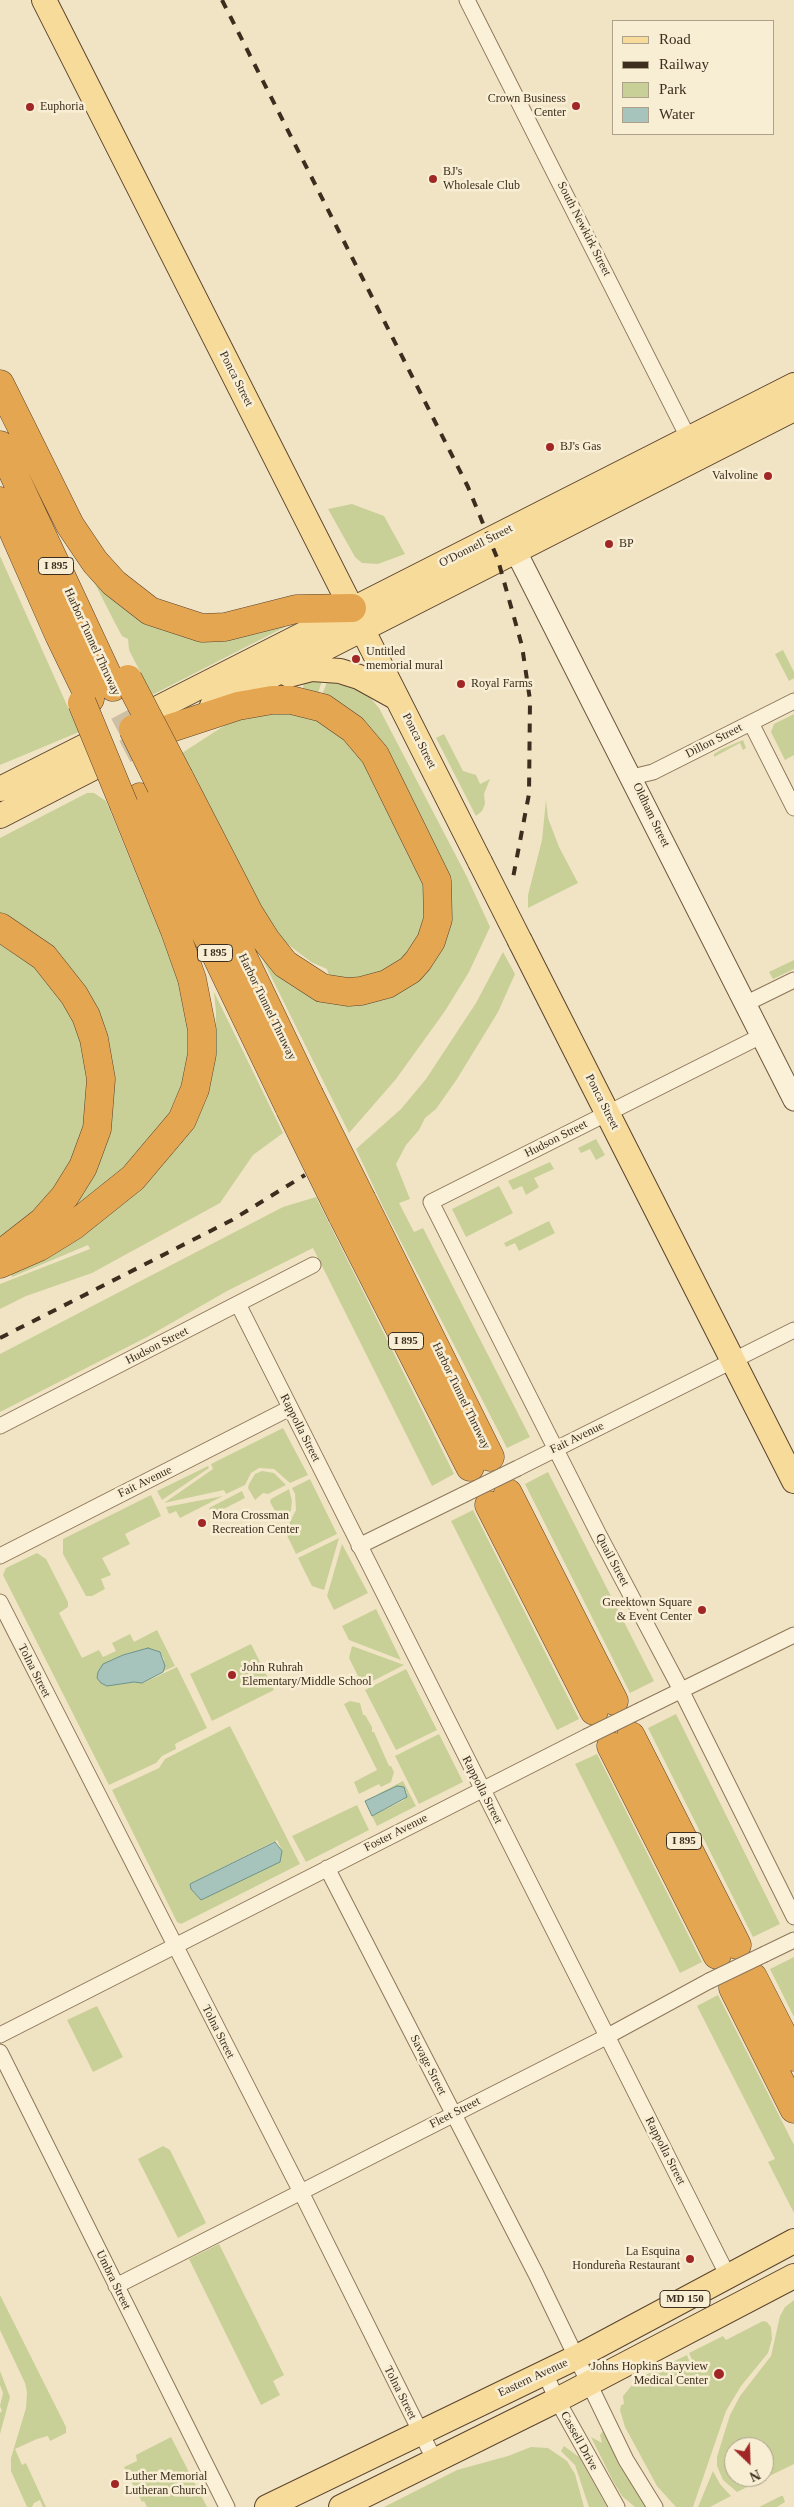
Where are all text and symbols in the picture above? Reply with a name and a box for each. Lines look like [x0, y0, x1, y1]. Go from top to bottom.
legend [612, 20, 774, 135]
text: Road [659, 31, 691, 47]
text: Railway [659, 56, 709, 72]
text: Park [659, 81, 687, 97]
place label: Crown Business Center [488, 92, 566, 120]
place label: Euphoria [40, 100, 84, 114]
marker: Crown Business Center [570, 100, 582, 112]
marker: Euphoria [24, 101, 36, 113]
text: Water [659, 106, 694, 122]
place label: BJ's Wholesale Club [443, 165, 520, 193]
marker: BJ's Wholesale Club [427, 173, 439, 185]
street label: South Newkirk Street [554, 179, 614, 279]
street label: Ponca Street [216, 349, 256, 409]
place label: BJ's Gas [560, 440, 601, 454]
marker: BJ's Gas [544, 441, 556, 453]
place label: Valvoline [712, 469, 758, 483]
marker: Valvoline [762, 470, 774, 482]
street label: O'Donnell Street [437, 521, 515, 571]
place label: BP [619, 537, 634, 551]
marker: BP [603, 538, 615, 550]
road number: I 895 [38, 558, 74, 574]
street label: Harbor Tunnel Thruway [61, 586, 123, 698]
place label: Untitled memorial mural [366, 645, 443, 673]
marker: Untitled memorial mural [350, 653, 362, 665]
place label: Royal Farms [471, 677, 533, 691]
marker: Royal Farms [455, 678, 467, 690]
street label: Ponca Street [399, 711, 439, 771]
street label: Dillon Street [683, 721, 745, 761]
street label: Oldham Street [629, 781, 673, 849]
road number: I 895 [198, 944, 232, 961]
street label: Harbor Tunnel Thruway [235, 951, 299, 1063]
street label: Ponca Street [582, 1072, 622, 1132]
street label: Hudson Street [522, 1117, 590, 1161]
street label: Hudson Street [123, 1324, 191, 1368]
road number: I 895 [388, 1332, 424, 1350]
street label: Harbor Tunnel Thruway [429, 1340, 493, 1452]
street label: Rappolla Street [277, 1392, 323, 1464]
street label: Fait Avenue [548, 1419, 606, 1457]
street label: Fait Avenue [116, 1463, 174, 1501]
place label: Mora Crossman Recreation Center [212, 1509, 299, 1537]
marker: Mora Crossman Recreation Center [196, 1517, 208, 1529]
street label: Quail Street [592, 1531, 632, 1589]
place label: Greektown Square & Event Center [602, 1596, 692, 1624]
marker: Greektown Square & Event Center [696, 1604, 708, 1616]
street label: Tolna Street [14, 1642, 54, 1700]
place label: John Ruhrah Elementary/Middle School [242, 1661, 372, 1689]
marker: John Ruhrah Elementary/Middle School [226, 1669, 238, 1681]
street label: Rappolla Street [459, 1754, 505, 1826]
street label: Foster Avenue [362, 1811, 430, 1855]
road number: I 895 [666, 1832, 702, 1850]
street label: Tolna Street [198, 2003, 238, 2061]
street label: Savage Street [407, 2032, 449, 2098]
street label: Fleet Street [427, 2094, 483, 2132]
street label: Rappolla Street [642, 2115, 688, 2187]
place label: La Esquina Hondureña Restaurant [572, 2245, 680, 2273]
street label: Umbra Street [92, 2248, 134, 2312]
marker: La Esquina Hondureña Restaurant [684, 2253, 696, 2265]
road number: MD 150 [660, 2290, 710, 2308]
street label: Eastern Avenue [496, 2356, 570, 2400]
place label: Johns Hopkins Bayview Medical Center [591, 2360, 708, 2388]
street label: Tolna Street [380, 2364, 420, 2422]
marker: Johns Hopkins Bayview Medical Center [712, 2367, 726, 2381]
street label: Cassell Drive [557, 2409, 601, 2473]
north arrow [724, 2437, 774, 2487]
text: N [747, 2466, 763, 2484]
place label: Luther Memorial Lutheran Church [125, 2470, 207, 2498]
marker: Luther Memorial Lutheran Church [109, 2478, 121, 2490]

